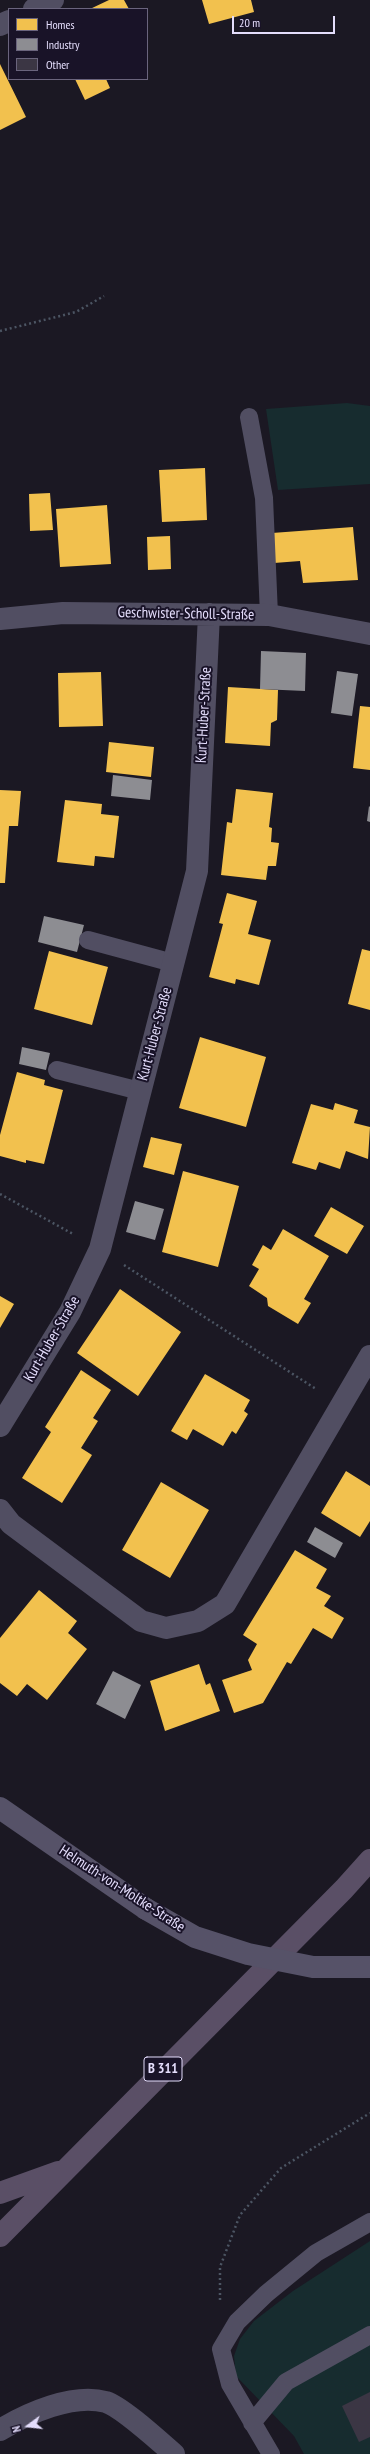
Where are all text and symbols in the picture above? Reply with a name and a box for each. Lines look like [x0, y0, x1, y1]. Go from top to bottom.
legend [8, 8, 148, 80]
scale bar [234, 8, 337, 34]
text: 20 m [239, 15, 260, 30]
text: Homes [46, 17, 74, 32]
text: Industry [46, 37, 80, 52]
text: Other [46, 57, 69, 72]
street label: Geschwister-Scholl-Straße [117, 604, 255, 624]
street label: Kurt-Huber-Straße [192, 667, 216, 763]
street label: Kurt-Huber-Straße [134, 985, 176, 1083]
street label: Kurt-Huber-Straße [20, 1293, 84, 1385]
street label: Helmuth-von-Moltke-Straße [56, 1842, 188, 1936]
road number: B 311 [144, 2057, 182, 2081]
north arrow [8, 2406, 48, 2446]
text: N [9, 2424, 24, 2434]

